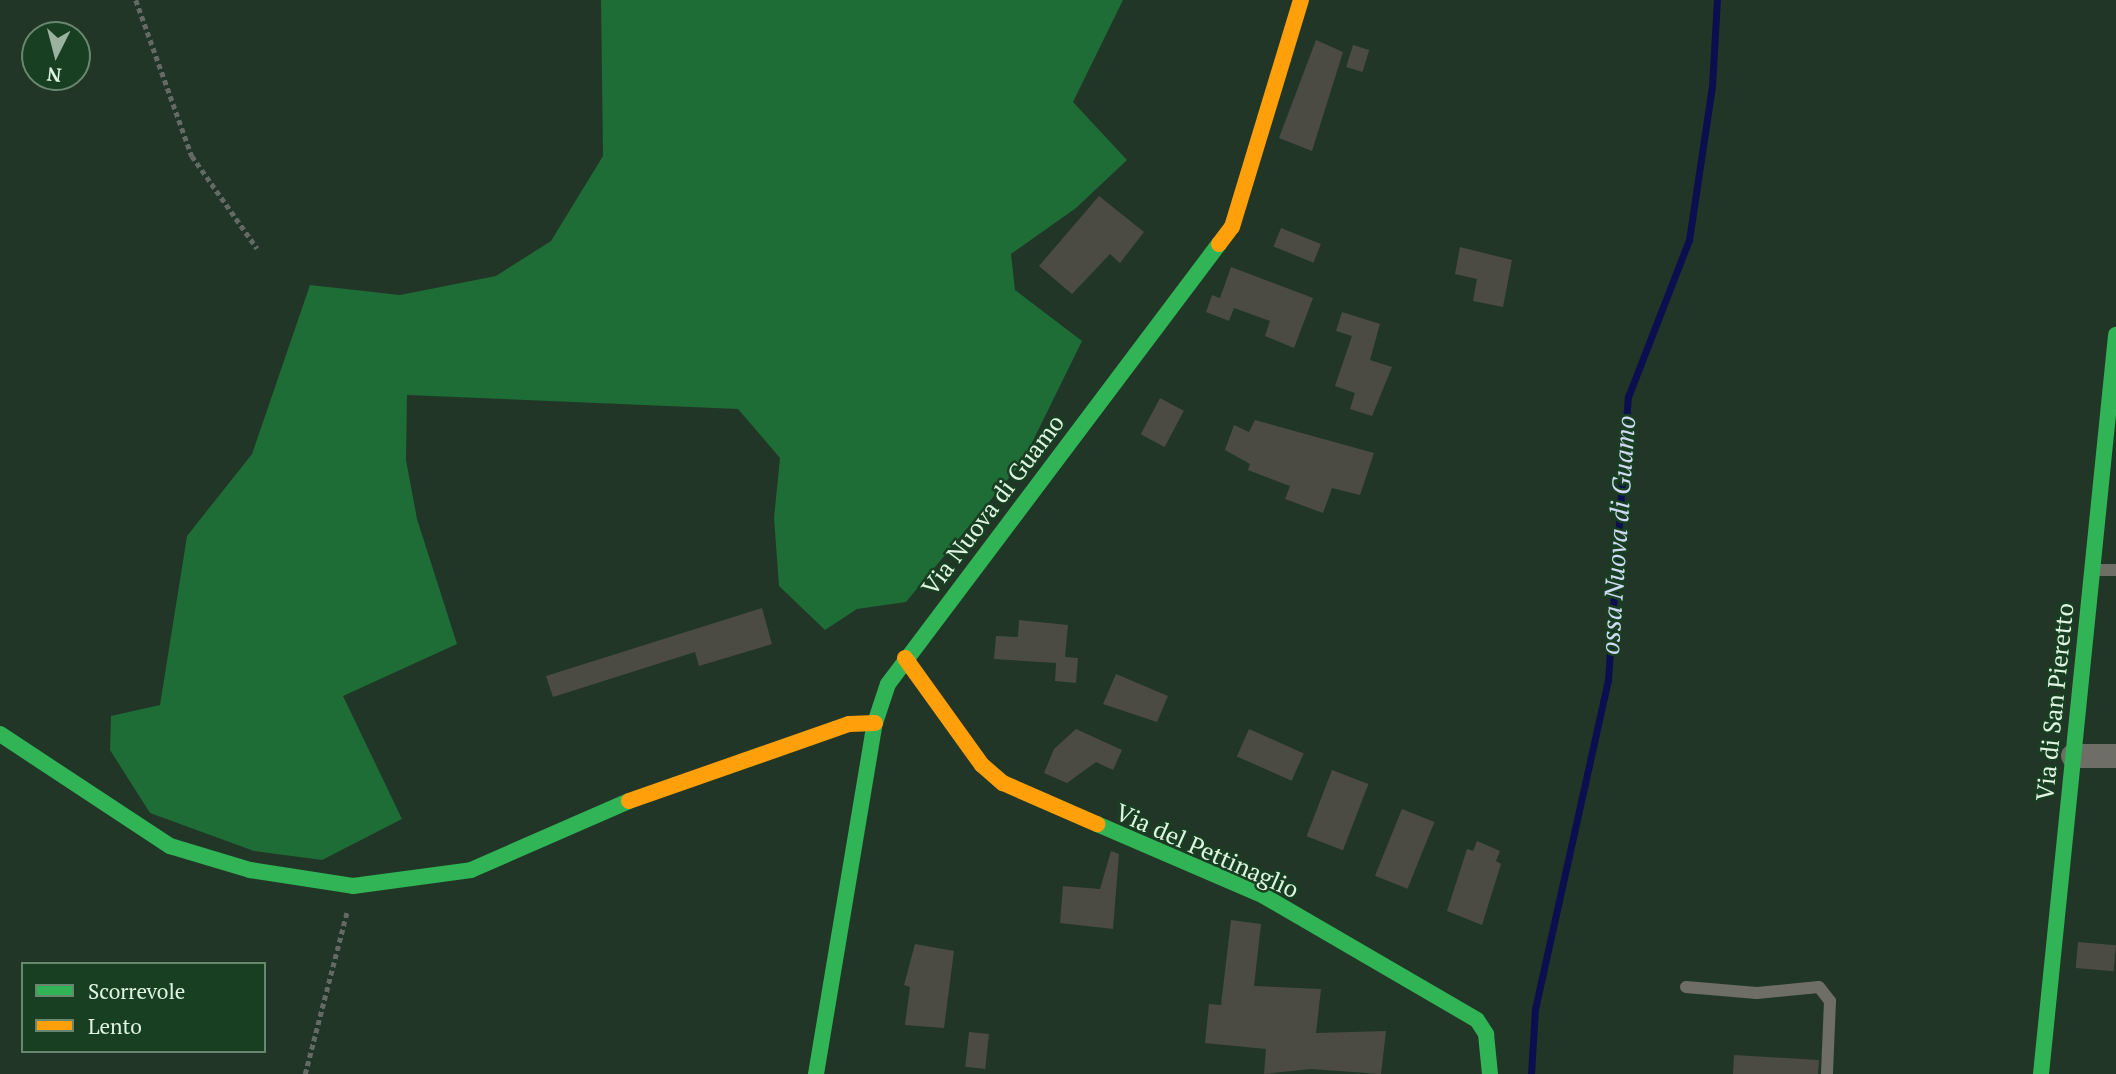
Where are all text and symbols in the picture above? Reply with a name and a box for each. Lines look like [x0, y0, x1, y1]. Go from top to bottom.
north arrow [21, 21, 91, 91]
text: N [45, 62, 62, 89]
street label: Via Nuova di Guamo [916, 409, 1070, 601]
water label: ossa Nuova di Guamo [1594, 414, 1642, 656]
street label: Via di San Pieretto [2030, 602, 2080, 802]
street label: Via del Pettinaglio [1111, 798, 1303, 904]
legend [21, 962, 266, 1053]
text: Scorrevole [88, 977, 185, 1005]
text: Lento [88, 1012, 142, 1040]

